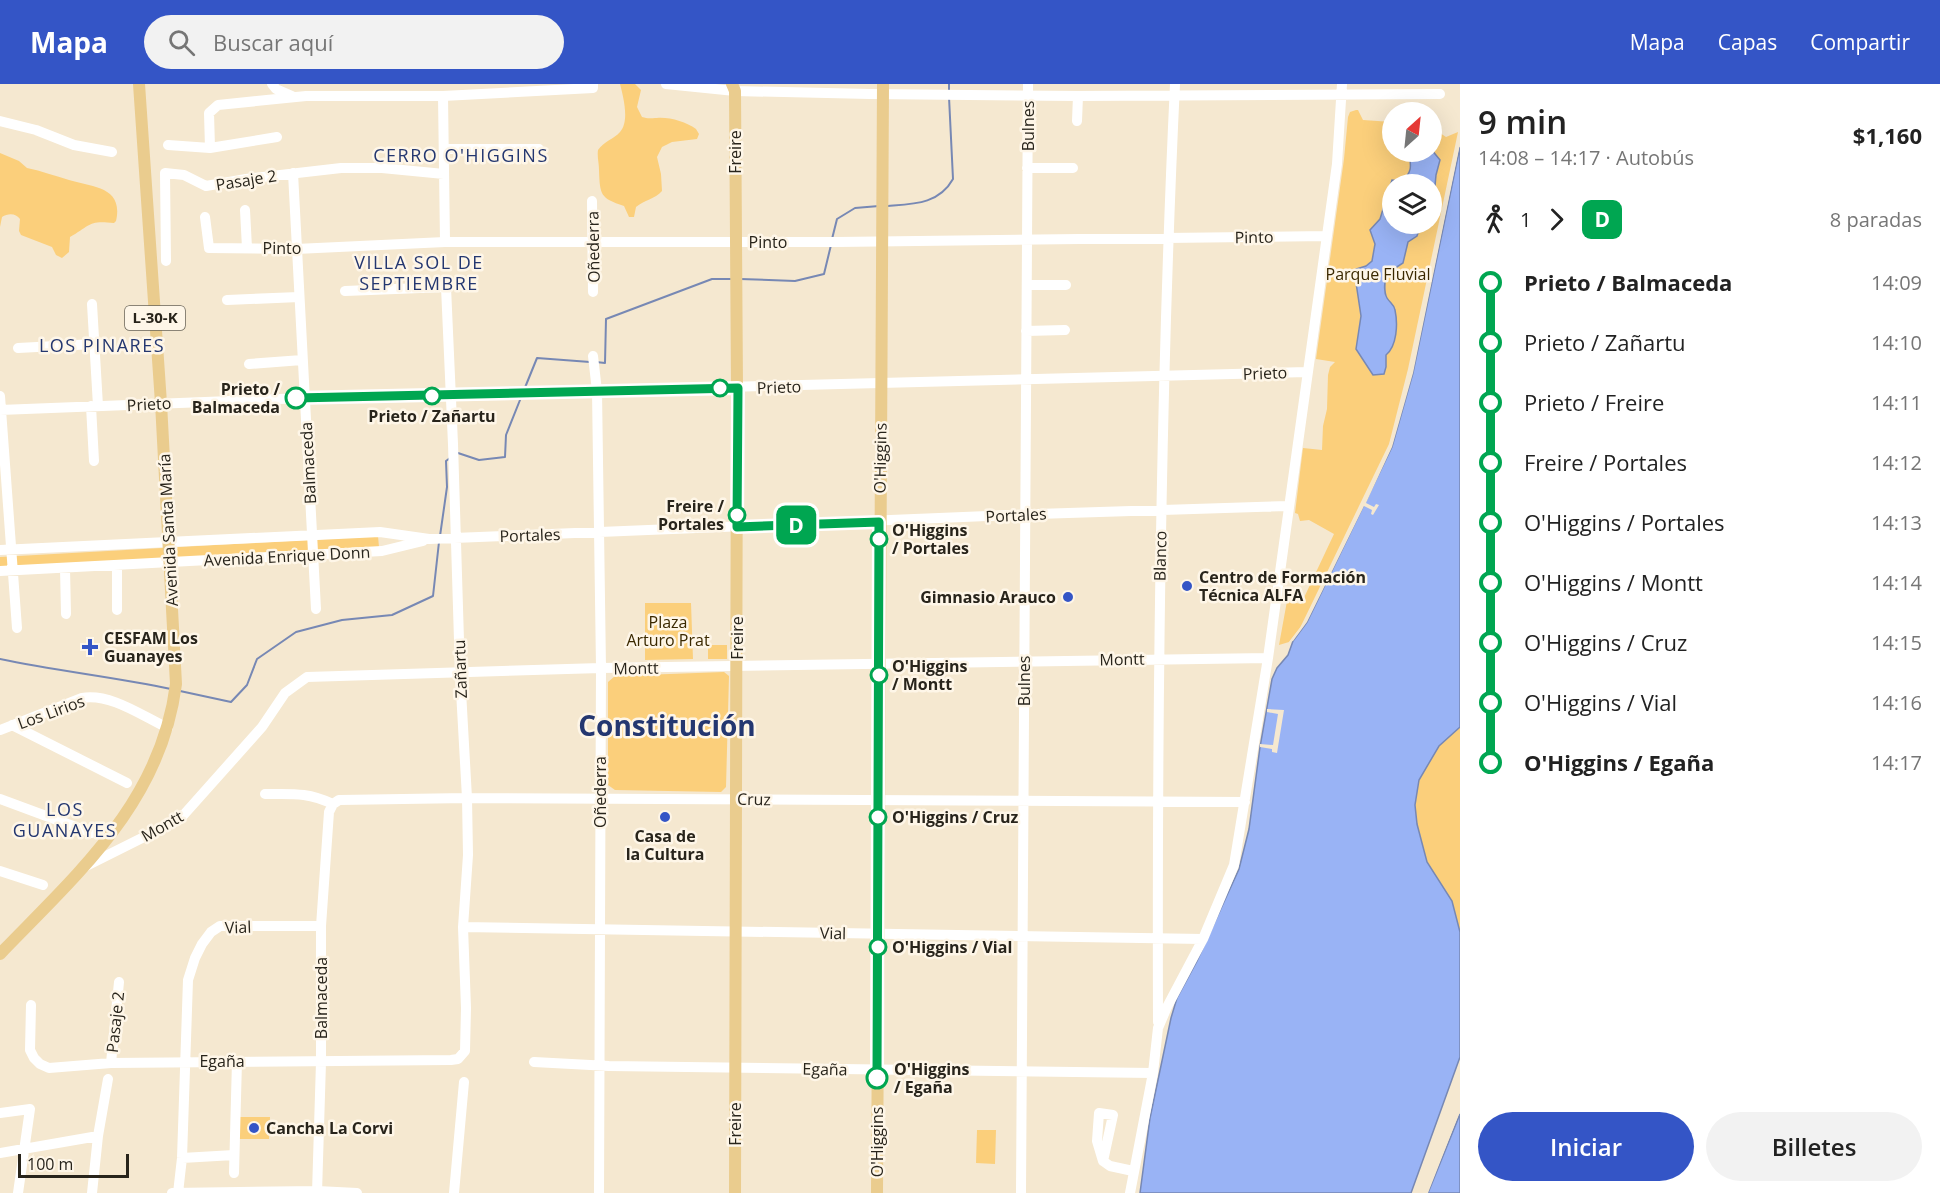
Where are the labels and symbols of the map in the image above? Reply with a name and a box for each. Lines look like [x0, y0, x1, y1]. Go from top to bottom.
street label: Bulnes [1017, 101, 1039, 151]
north arrow [1382, 102, 1442, 162]
street label: Freire [724, 130, 746, 174]
district label: CERRO O'HIGGINS [373, 143, 549, 167]
street label: Pasaje 2 [214, 164, 278, 196]
street label: Oñederra [581, 211, 605, 283]
street label: Pinto [1234, 226, 1274, 248]
street label: Pinto [749, 231, 787, 253]
street label: Pinto [263, 237, 301, 259]
district label: VILLA SOL DE SEPTIEMBRE [354, 250, 484, 295]
park label: Parque Fluvial [1326, 263, 1430, 285]
road number: L-30-K [125, 306, 185, 330]
district label: LOS PINARES [39, 333, 165, 357]
street label: Prieto [1242, 361, 1288, 385]
street label: Prieto [756, 375, 802, 399]
place label: Prieto / Balmaceda [192, 378, 280, 418]
unlabelled marker [711, 379, 729, 397]
marker: Prieto / Balmaceda [285, 387, 307, 409]
marker: Prieto / Zañartu [423, 387, 441, 405]
street label: Prieto [126, 392, 172, 416]
place label: Prieto / Zañartu [368, 405, 496, 427]
street label: Balmaceda [295, 421, 321, 505]
street label: O'Higgins [868, 422, 892, 494]
street label: Avenida Santa María [153, 453, 183, 607]
place label: Freire / Portales [658, 495, 724, 535]
street label: Portales [985, 502, 1047, 528]
marker: Freire / Portales [728, 506, 746, 524]
line badge: D [776, 506, 816, 544]
place label: O'Higgins / Portales [892, 519, 969, 559]
street label: Portales [499, 523, 561, 547]
marker: O'Higgins / Portales [870, 530, 888, 548]
street label: Blanco [1149, 531, 1171, 581]
street label: Avenida Enrique Donn [203, 541, 371, 571]
place label: Centro de Formación Técnica ALFA [1199, 566, 1366, 606]
marker: Centro de Formación Técnica ALFA [1180, 579, 1194, 593]
place label: Gimnasio Arauco [920, 586, 1056, 608]
marker: Gimnasio Arauco [1061, 590, 1075, 604]
park label: Plaza Arturo Prat [626, 611, 710, 651]
street label: Freire [726, 616, 748, 660]
place label: CESFAM Los Guanayes [104, 627, 198, 667]
marker: CESFAM Los Guanayes [81, 638, 99, 656]
street label: Zañartu [448, 639, 472, 699]
street label: Montt [1099, 648, 1145, 670]
place label: O'Higgins / Montt [892, 655, 968, 695]
street label: Bulnes [1013, 656, 1035, 706]
street label: Montt [613, 657, 659, 679]
marker: O'Higgins / Montt [870, 666, 888, 684]
street label: Los Lirios [14, 690, 88, 734]
district label: Constitución [578, 706, 756, 744]
street label: Oñederra [589, 756, 611, 828]
street label: Cruz [737, 788, 771, 810]
district label: LOS GUANAYES [13, 797, 117, 842]
street label: Montt [137, 805, 187, 847]
place label: O'Higgins / Cruz [892, 806, 1018, 828]
marker: O'Higgins / Cruz [869, 808, 887, 826]
marker: Casa de la Cultura [658, 810, 672, 824]
place label: Casa de la Cultura [626, 825, 704, 865]
street label: Vial [224, 916, 252, 938]
street label: Vial [820, 922, 846, 944]
place label: O'Higgins / Vial [892, 936, 1012, 958]
marker: O'Higgins / Vial [869, 938, 887, 956]
street label: Balmaceda [310, 957, 332, 1039]
street label: Pasaje 2 [101, 990, 129, 1054]
street label: Egaña [199, 1050, 245, 1072]
street label: Egaña [802, 1058, 848, 1080]
place label: O'Higgins / Egaña [894, 1058, 970, 1098]
marker: O'Higgins / Egaña [866, 1067, 888, 1089]
street label: Freire [724, 1102, 746, 1146]
street label: O'Higgins [866, 1107, 888, 1177]
place label: Cancha La Corvi [266, 1117, 393, 1139]
marker: Cancha La Corvi [247, 1121, 261, 1135]
scale bar [18, 1151, 129, 1178]

